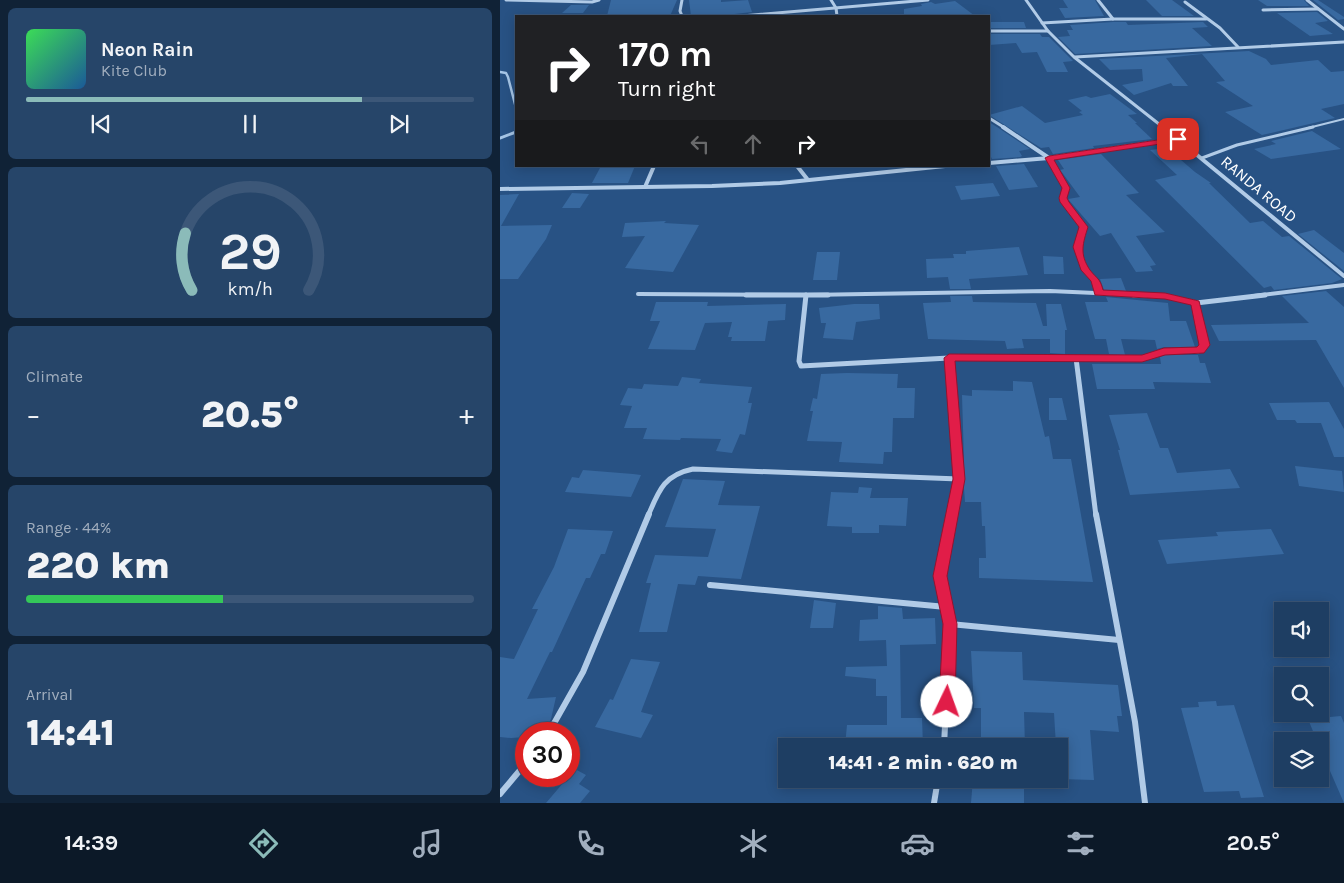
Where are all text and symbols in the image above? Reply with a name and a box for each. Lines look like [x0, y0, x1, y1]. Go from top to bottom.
text: 170 m [618, 34, 712, 75]
icon: right [535, 35, 600, 100]
text: Neon Rain [101, 39, 194, 61]
text: Kite Club [101, 61, 167, 80]
text: Turn right [618, 76, 716, 102]
icon: previous [87, 110, 115, 138]
icon: pause [236, 110, 264, 138]
icon: next [385, 110, 413, 138]
pin [1157, 118, 1199, 160]
icon: arrive [1164, 125, 1192, 153]
icon: left [686, 130, 714, 158]
icon: ahead [739, 130, 767, 158]
icon: right [792, 130, 820, 158]
street label: RANDA ROAD [1217, 152, 1301, 226]
text: 29 [218, 221, 282, 282]
text: km/h [227, 279, 273, 300]
text: Climate [26, 367, 83, 386]
text: 20.5° [201, 392, 299, 437]
text: − [26, 398, 41, 431]
text: + [459, 398, 474, 431]
text: Range · 44% [26, 518, 111, 537]
text: 220 km [26, 543, 170, 588]
map controls [1274, 602, 1329, 787]
button: sound [1274, 602, 1329, 657]
button: search [1274, 667, 1329, 722]
position arrow [920, 675, 972, 727]
text: Arrival [26, 685, 73, 704]
text: 14:41 [26, 710, 115, 755]
speed limit sign: 30 [515, 722, 580, 787]
button: layers [1274, 732, 1329, 787]
text: 14:41 · 2 min · 620 m [828, 752, 1018, 774]
icon: directions [246, 826, 281, 861]
icon: music [410, 826, 445, 861]
icon: phone [573, 826, 608, 861]
icon: climate [736, 826, 771, 861]
icon: car [900, 826, 935, 861]
icon: filters [1063, 826, 1098, 861]
text: 14:39 [64, 830, 118, 856]
text: 20.5° [1226, 830, 1280, 856]

